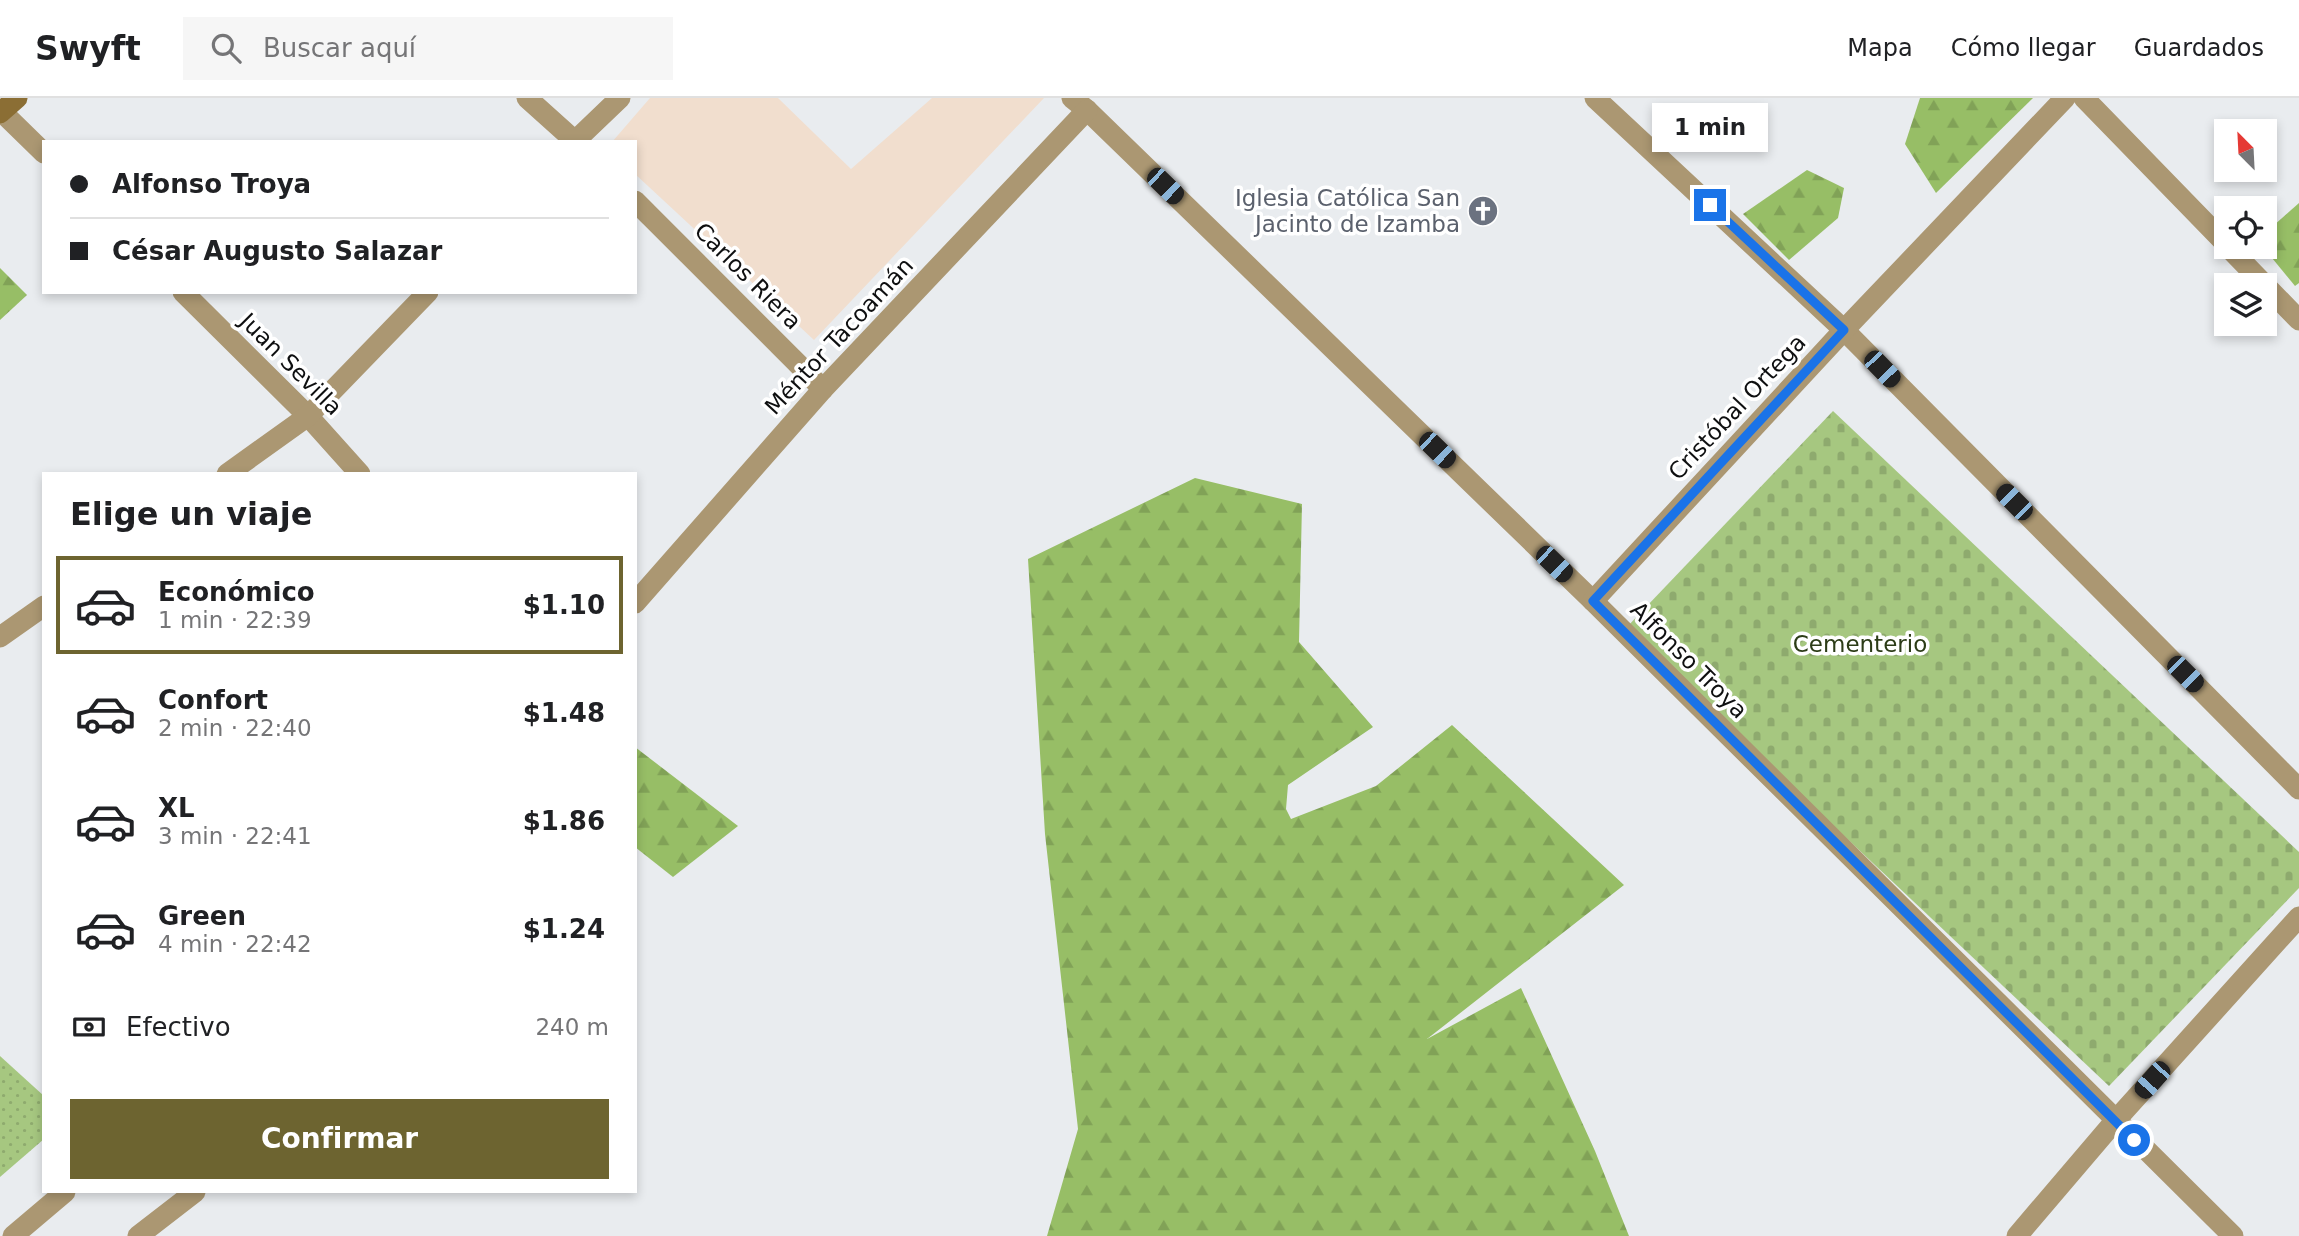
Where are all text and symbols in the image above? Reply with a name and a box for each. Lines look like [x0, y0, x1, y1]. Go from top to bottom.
search box [183, 17, 673, 80]
text: Swyft [35, 29, 141, 68]
icon: search [207, 29, 245, 67]
text: Buscar aquí [263, 33, 416, 63]
text: Mapa [1847, 34, 1913, 62]
text: Cómo llegar [1951, 34, 2096, 62]
text: Guardados [2134, 34, 2264, 62]
callout: 1 min [1652, 104, 1768, 153]
text: 1 min [1674, 114, 1746, 140]
north arrow [2214, 119, 2277, 182]
map controls [2214, 119, 2277, 336]
car [1143, 164, 1188, 208]
text: Alfonso Troya [112, 169, 311, 199]
place label: Iglesia Católica San Jacinto de Izamba [1235, 185, 1460, 237]
route end [1694, 189, 1726, 221]
church icon: Iglesia Católica San Jacinto de Izamba [1466, 194, 1500, 228]
button: locate [2214, 196, 2277, 259]
street label: Carlos Riera [690, 218, 806, 334]
text: César Augusto Salazar [112, 236, 442, 266]
street label: Méntor Tacoamán [760, 252, 918, 420]
button: layers [2214, 273, 2277, 336]
street label: Juan Sevilla [233, 306, 347, 420]
street label: Cristóbal Ortega [1663, 329, 1811, 485]
car [1860, 347, 1905, 391]
car [1415, 428, 1460, 472]
car [1992, 480, 2037, 524]
text: Elige un viaje [70, 495, 312, 533]
car [1532, 542, 1577, 586]
icon: car [74, 574, 137, 637]
text: Económico [158, 577, 315, 607]
text: $1.10 [523, 590, 605, 620]
street label: Alfonso Troya [1625, 596, 1753, 724]
text: 1 min · 22:39 [158, 607, 312, 633]
park label: Cementerio [1793, 631, 1927, 657]
car [2163, 652, 2208, 696]
icon: car [74, 682, 137, 745]
text: Confort [158, 685, 268, 715]
text: $1.48 [523, 698, 605, 728]
text: 2 min · 22:40 [158, 715, 312, 741]
icon: car [74, 790, 137, 853]
text: XL [158, 793, 195, 823]
text: $1.86 [523, 806, 605, 836]
text: 3 min · 22:41 [158, 823, 312, 849]
icon: car [74, 898, 137, 961]
text: Green [158, 901, 246, 931]
text: $1.24 [523, 914, 605, 944]
text: 4 min · 22:42 [158, 931, 312, 957]
icon: cash [70, 1008, 108, 1046]
text: Efectivo [126, 1012, 231, 1042]
text: 240 m [535, 1014, 609, 1040]
car [2131, 1057, 2174, 1103]
button: Confirmar [70, 1099, 609, 1179]
route start [2118, 1124, 2150, 1156]

